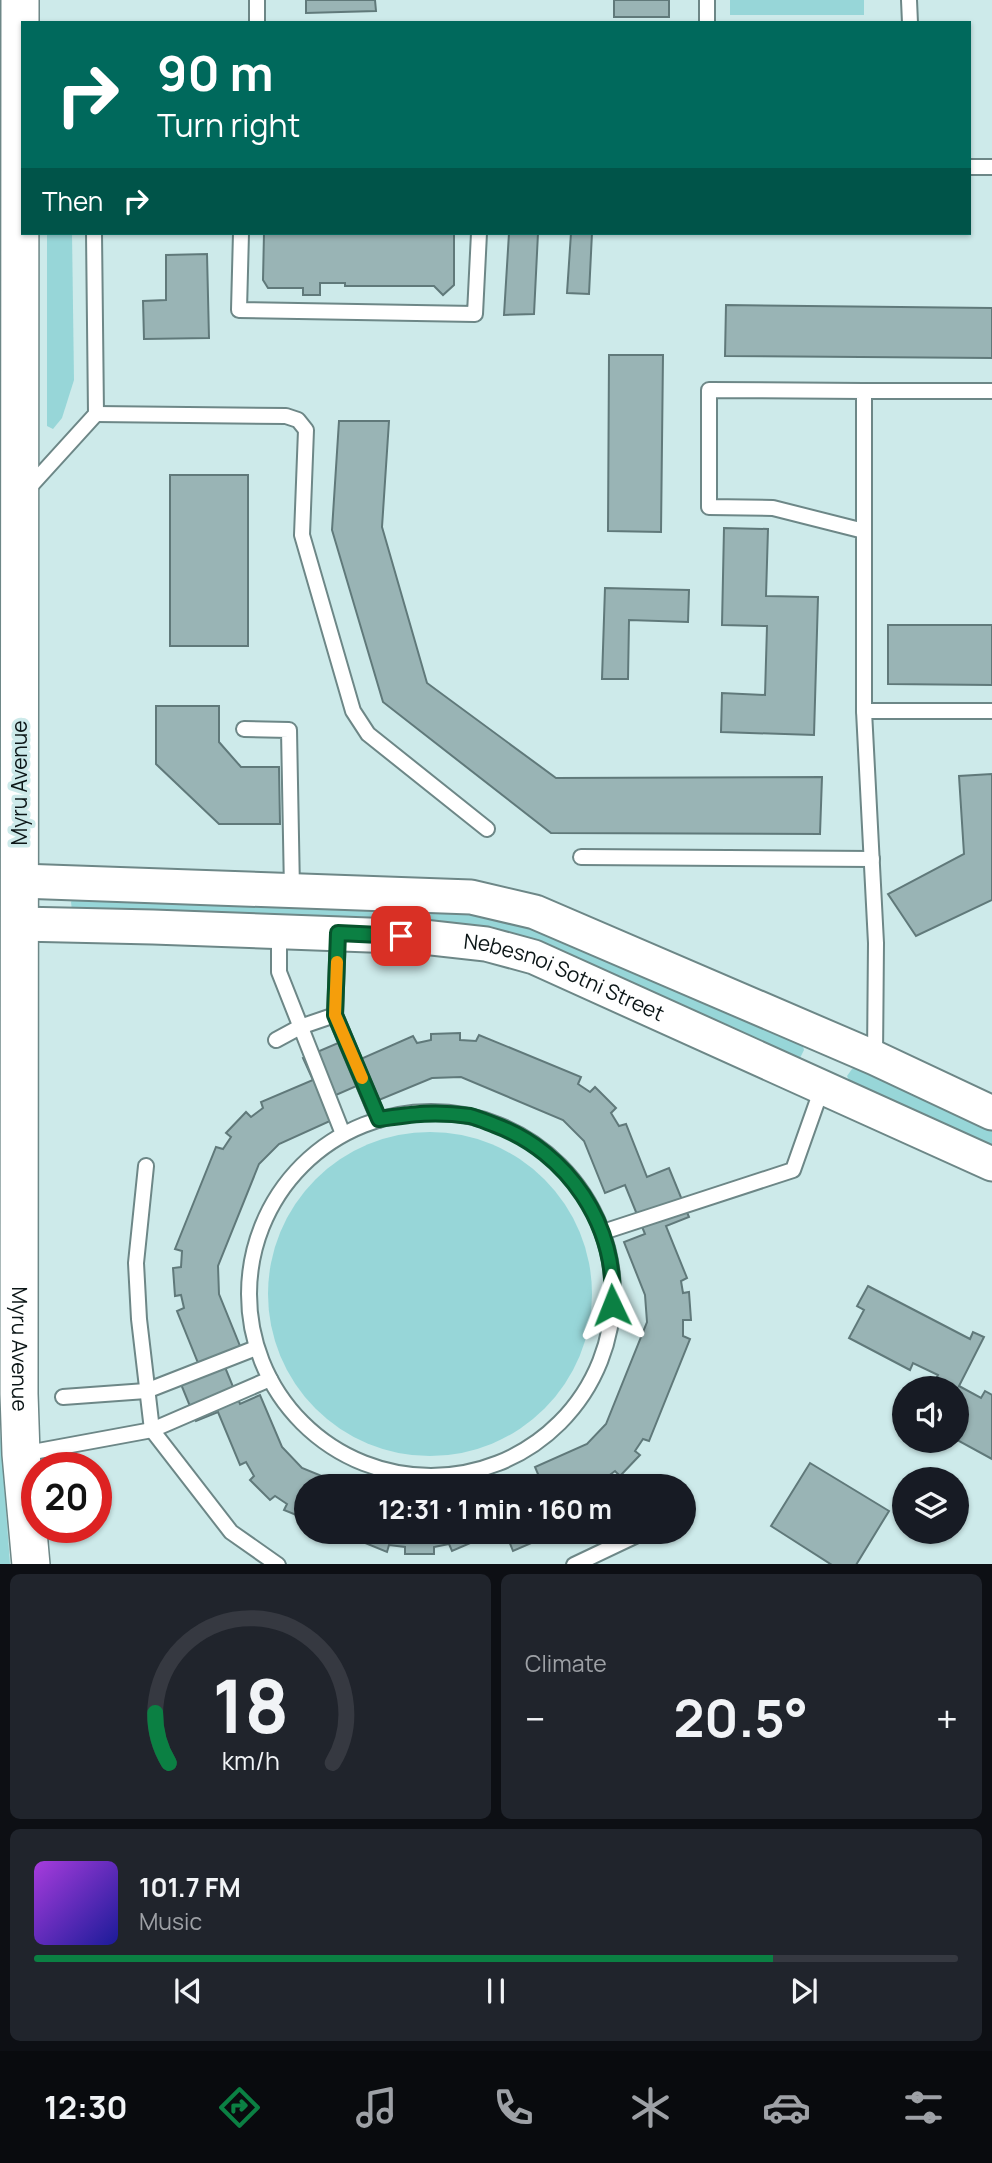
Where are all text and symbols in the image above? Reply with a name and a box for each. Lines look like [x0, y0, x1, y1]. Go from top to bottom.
text: 90 m [157, 39, 274, 106]
icon: right [42, 49, 133, 140]
text: Turn right [157, 103, 300, 147]
icon: right [117, 182, 155, 220]
text: Then [42, 183, 103, 219]
street label: Myru Avenue [5, 721, 33, 845]
pin [371, 906, 431, 966]
icon: arrive [382, 917, 420, 955]
street label: Nebesnoi Sotni Street [462, 927, 669, 1027]
position arrow [575, 1268, 649, 1342]
street label: Myru Avenue [6, 1287, 35, 1412]
map controls [892, 1376, 969, 1544]
button: sound [892, 1376, 969, 1453]
speed limit sign: 20 [21, 1452, 112, 1543]
button: layers [892, 1467, 969, 1544]
text: 12:31 · 1 min · 160 m [378, 1491, 612, 1527]
text: Climate [525, 1647, 607, 1679]
text: 18 [212, 1655, 289, 1755]
text: 20.5° [673, 1682, 808, 1753]
text: − [525, 1692, 546, 1744]
text: + [936, 1692, 958, 1744]
text: km/h [221, 1742, 280, 1777]
text: 101.7 FM [139, 1869, 241, 1905]
text: Music [139, 1905, 202, 1937]
icon: previous [169, 1972, 207, 2010]
icon: pause [477, 1972, 515, 2010]
icon: next [785, 1972, 823, 2010]
icon: directions [215, 2083, 264, 2132]
icon: music [352, 2083, 401, 2132]
icon: phone [489, 2083, 538, 2132]
icon: climate [626, 2083, 675, 2132]
icon: car [762, 2083, 811, 2132]
icon: filters [899, 2083, 948, 2132]
text: 12:30 [44, 2085, 128, 2129]

